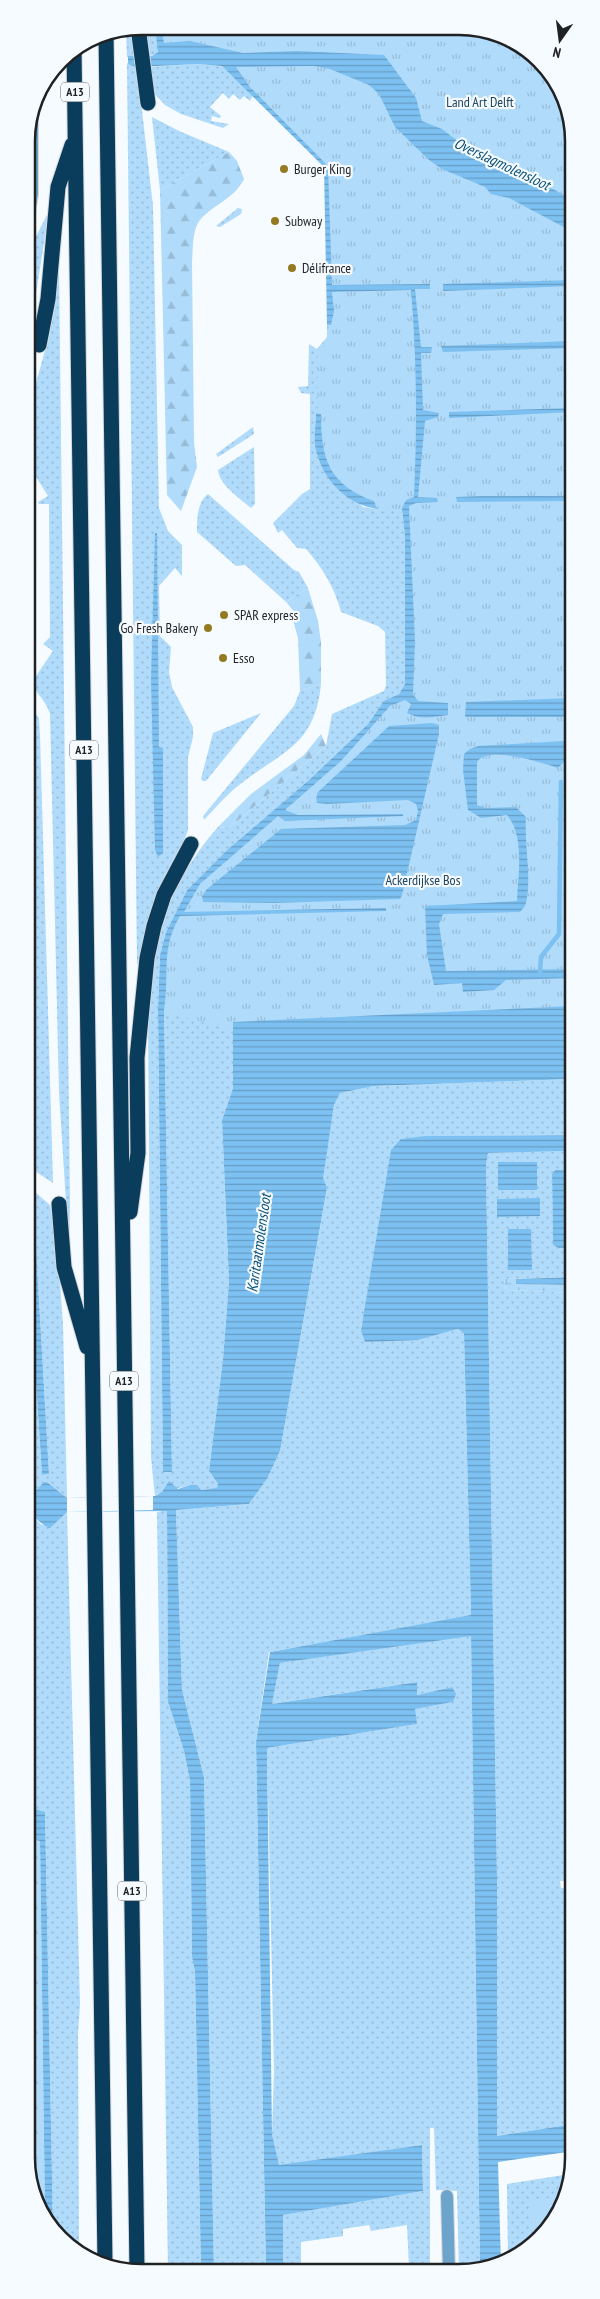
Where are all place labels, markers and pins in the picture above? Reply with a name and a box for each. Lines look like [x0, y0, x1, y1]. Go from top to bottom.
place label: Burger King [294, 160, 351, 178]
marker: Burger King [278, 163, 290, 175]
place label: Subway [285, 212, 323, 230]
marker: Subway [269, 215, 281, 227]
place label: Délifrance [302, 259, 351, 277]
marker: Délifrance [286, 262, 298, 274]
place label: SPAR express [234, 606, 299, 624]
marker: SPAR express [218, 609, 230, 621]
place label: Go Fresh Bakery [120, 619, 199, 637]
marker: Go Fresh Bakery [202, 622, 214, 634]
place label: Esso [233, 649, 255, 667]
marker: Esso [217, 652, 229, 664]

